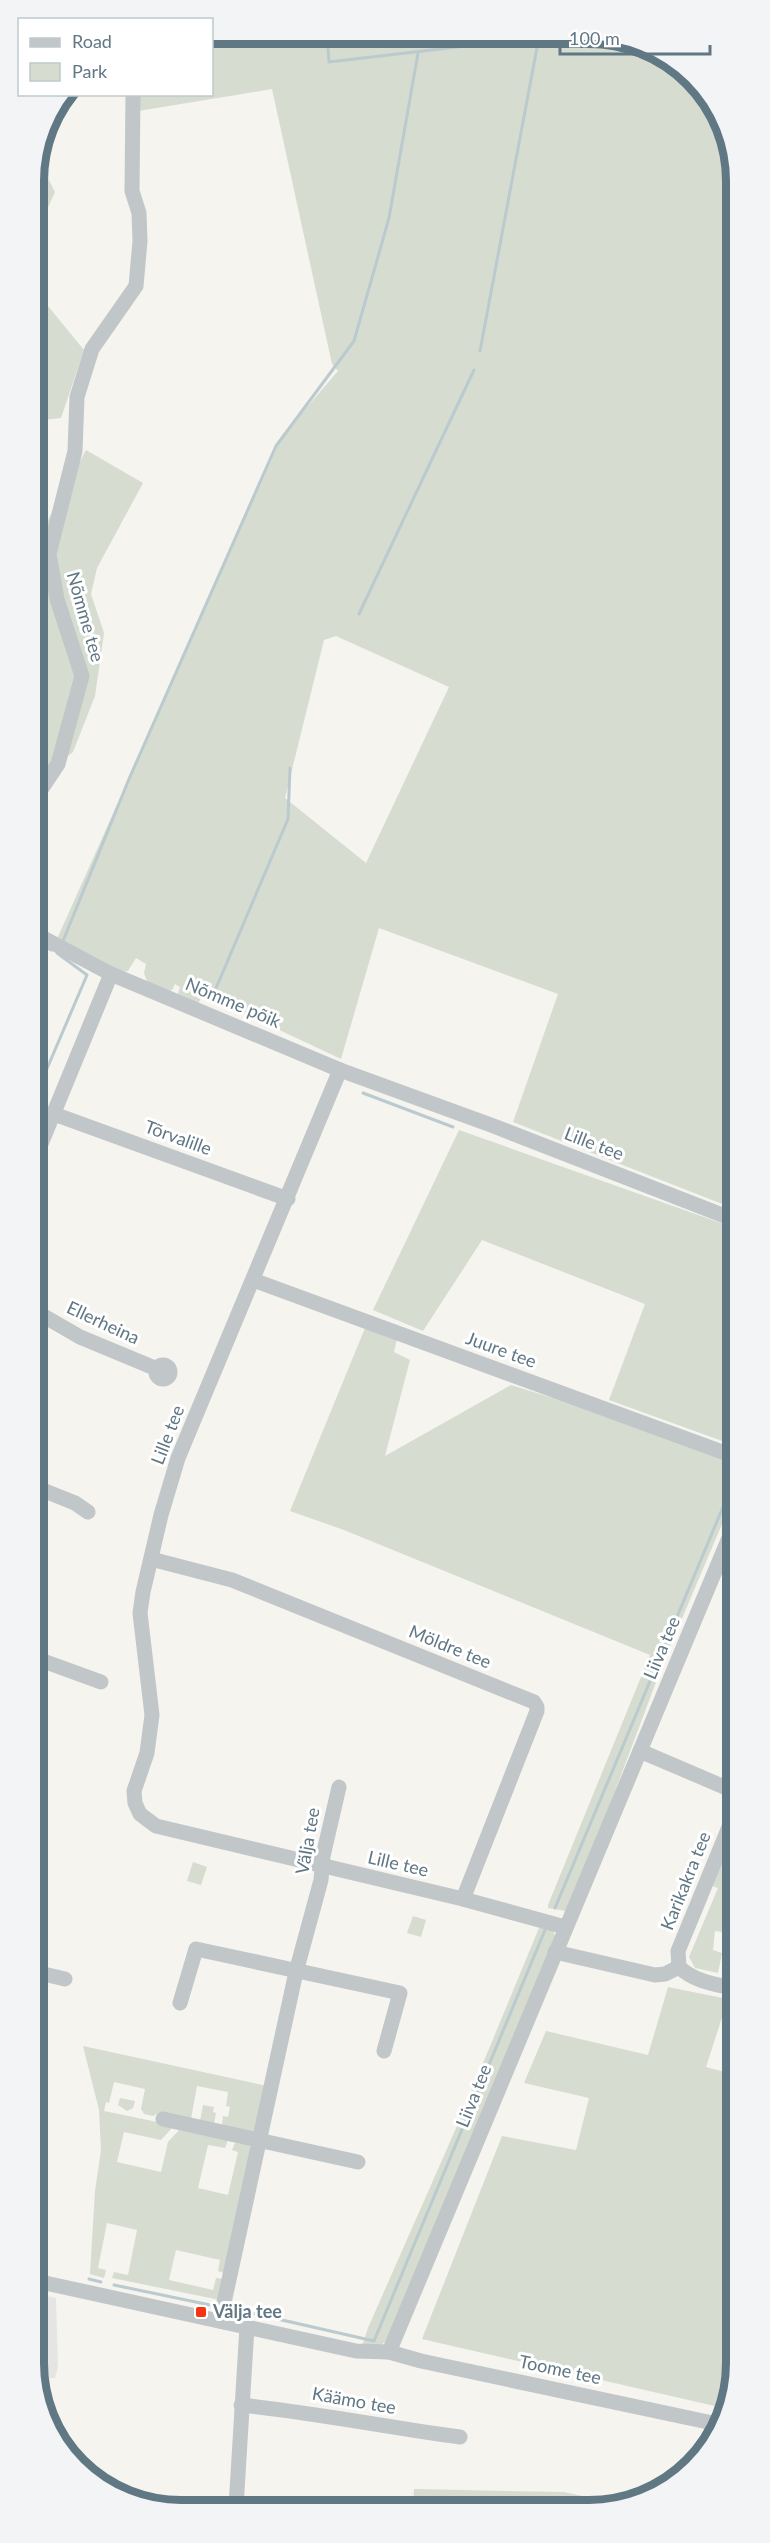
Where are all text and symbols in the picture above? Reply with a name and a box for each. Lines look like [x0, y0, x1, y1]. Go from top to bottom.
legend [18, 18, 213, 96]
scale bar [560, 18, 710, 56]
text: 100 m [569, 27, 620, 49]
text: Road [72, 30, 112, 52]
text: Park [72, 60, 108, 82]
street label: Nõmme tee [63, 569, 109, 664]
street label: Nõmme põik [183, 972, 285, 1032]
street label: Tõrvalille [142, 1115, 215, 1159]
street label: Lille tee [562, 1122, 627, 1164]
street label: Ellerheina [64, 1296, 143, 1348]
street label: Juure tee [463, 1326, 539, 1372]
street label: Lille tee [146, 1402, 188, 1467]
street label: Liiva tee [638, 1613, 684, 1682]
street label: Möldre tee [406, 1620, 495, 1673]
street label: Välja tee [290, 1806, 324, 1876]
street label: Karikakra tee [655, 1828, 715, 1933]
street label: Lille tee [366, 1845, 431, 1881]
street label: Liiva tee [451, 2061, 496, 2130]
place label: Välja tee [212, 2300, 282, 2322]
marker: Välja tee [194, 2305, 208, 2319]
street label: Toome tee [517, 2350, 603, 2388]
street label: Käämo tee [311, 2382, 398, 2418]

